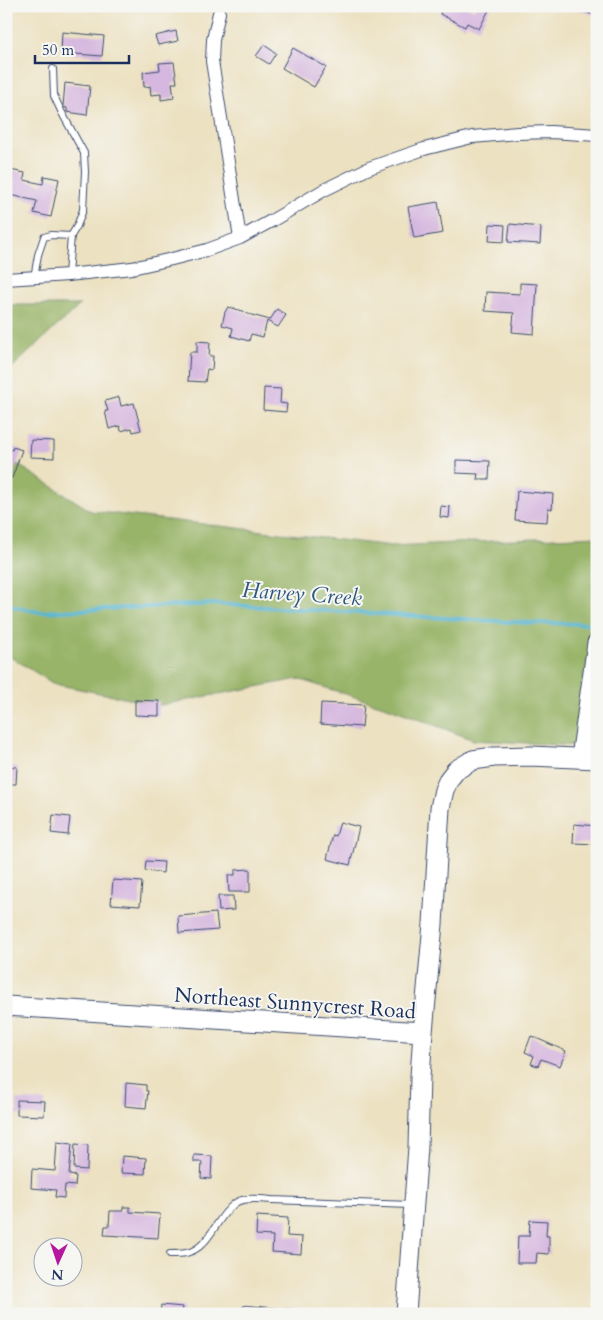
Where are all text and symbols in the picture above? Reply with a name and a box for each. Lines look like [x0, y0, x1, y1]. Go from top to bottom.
scale bar [35, 32, 129, 64]
text: 50 m [42, 40, 74, 60]
water label: Harvey Creek [241, 575, 363, 613]
street label: Northeast Sunnycrest Road [173, 981, 417, 1026]
north arrow [32, 1238, 82, 1288]
text: N [51, 1265, 64, 1284]

